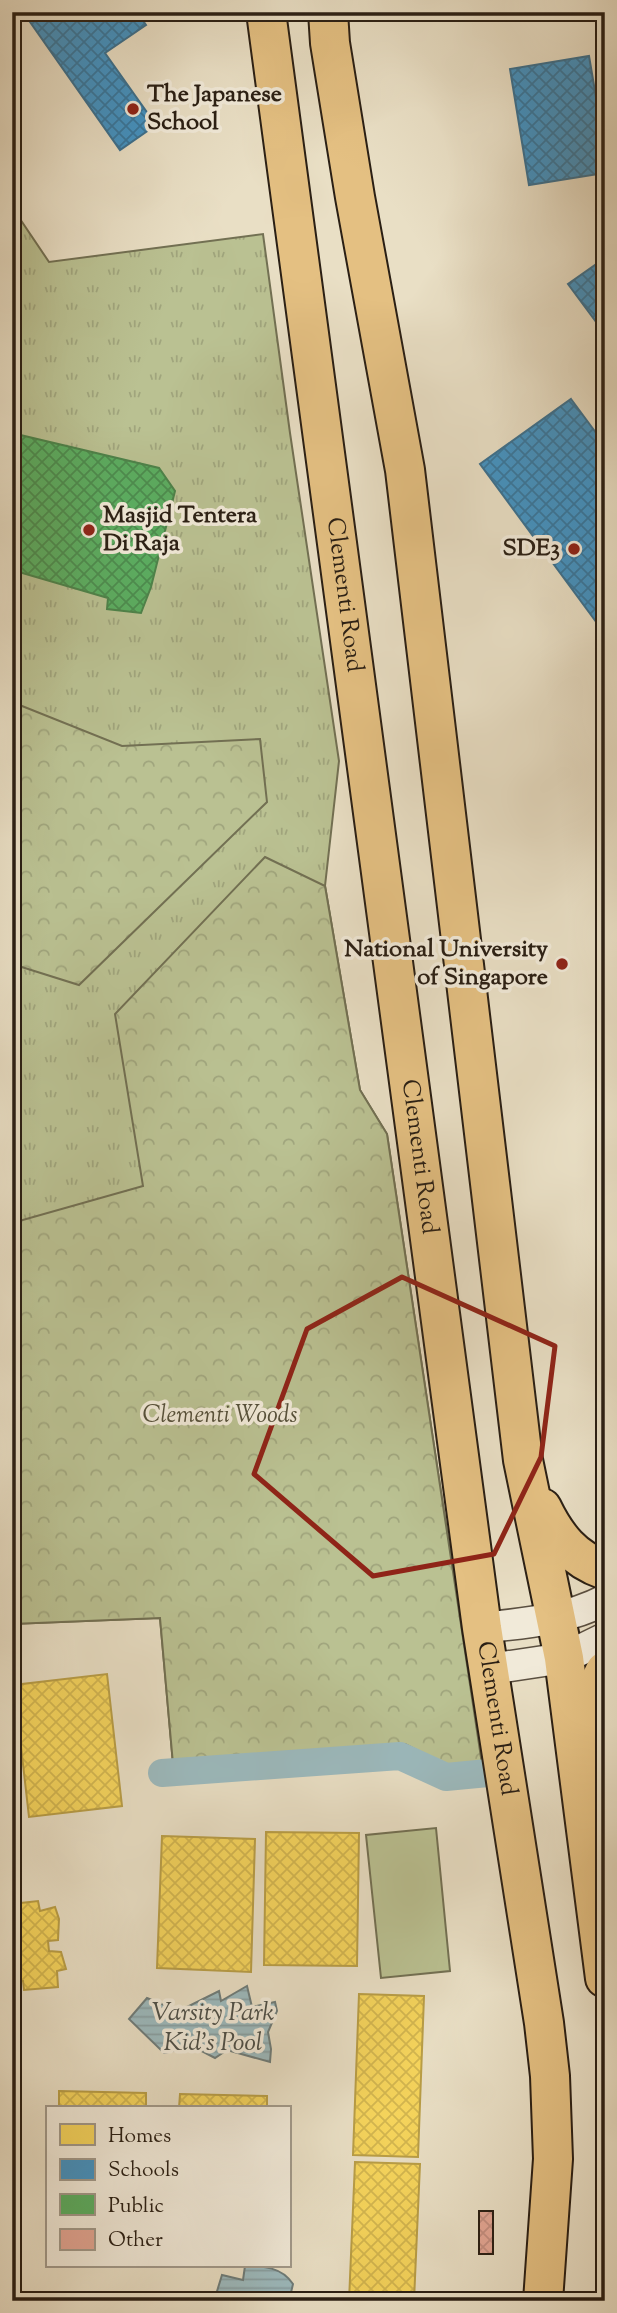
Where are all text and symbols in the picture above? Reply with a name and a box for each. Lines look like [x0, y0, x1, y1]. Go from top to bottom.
place label: The Japanese School [147, 78, 282, 140]
marker: The Japanese School [125, 101, 141, 117]
place label: Masjid Tentera Di Raja [103, 499, 258, 561]
street label: Clementi Road [317, 515, 371, 675]
marker: Masjid Tentera Di Raja [81, 522, 97, 538]
place label: SDE3 [502, 532, 560, 566]
marker: SDE3 [566, 541, 582, 557]
place label: National University of Singapore [344, 933, 548, 995]
marker: National University of Singapore [554, 956, 570, 972]
street label: Clementi Road [392, 1077, 446, 1237]
park label: Clementi Woods [142, 1399, 298, 1433]
street label: Clementi Road [467, 1639, 525, 1799]
water label: Varsity Park Kid's Pool [152, 1995, 275, 2062]
legend [46, 2106, 290, 2268]
text: Homes [108, 2122, 171, 2152]
text: Schools [108, 2156, 179, 2186]
text: Public [108, 2192, 164, 2222]
text: Other [108, 2226, 163, 2256]

